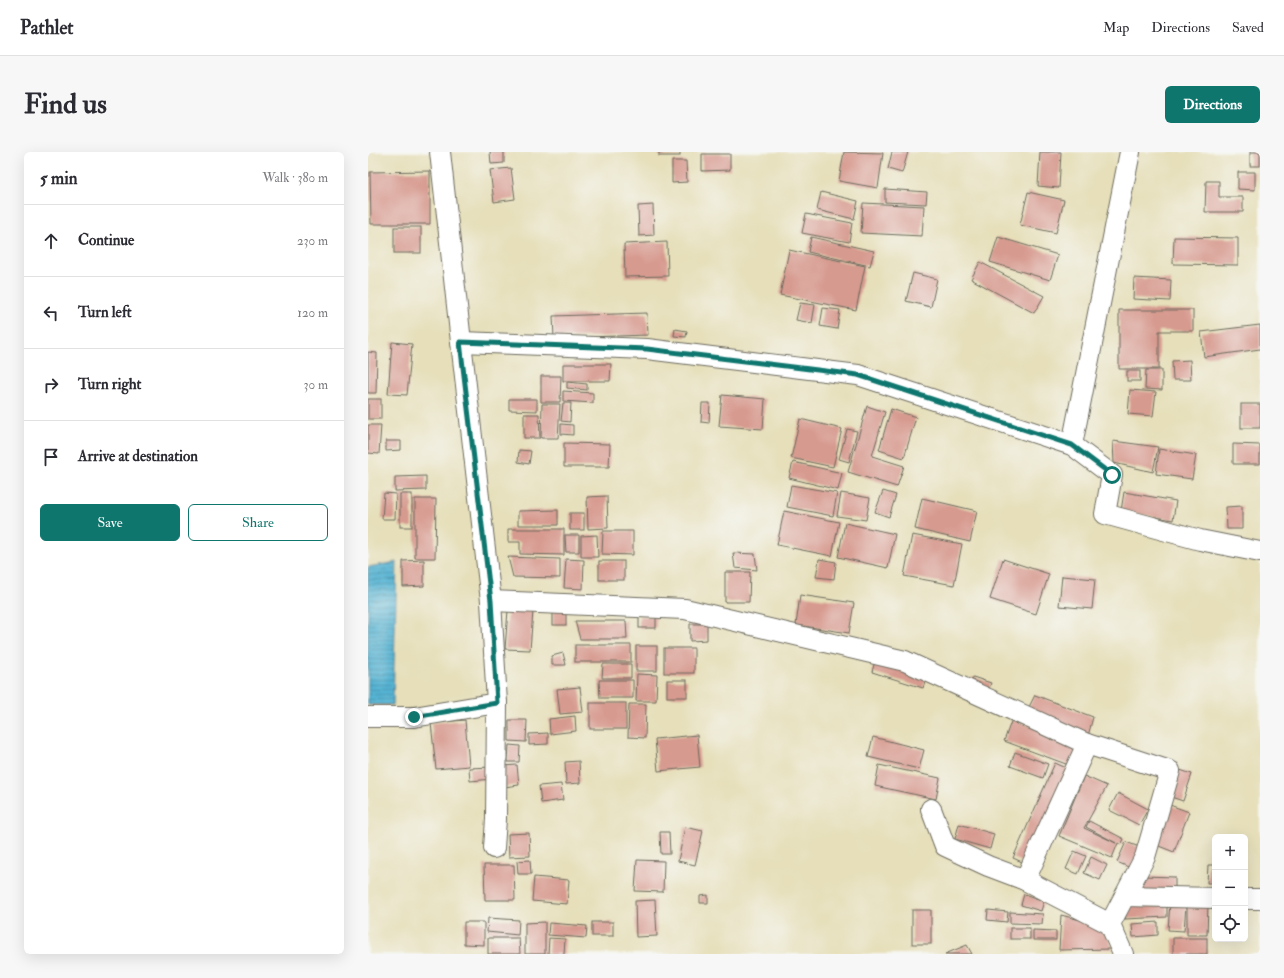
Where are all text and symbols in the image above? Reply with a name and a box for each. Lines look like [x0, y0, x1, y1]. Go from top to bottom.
text: Pathlet [20, 16, 74, 40]
text: Map [1103, 19, 1129, 36]
text: Directions [1151, 19, 1210, 36]
text: Saved [1232, 19, 1264, 36]
button: Directions [1165, 86, 1260, 123]
text: Find us [24, 87, 107, 122]
text: 5 min [40, 168, 78, 189]
text: Walk · 380 m [262, 170, 328, 186]
icon: ahead [40, 230, 62, 252]
text: Continue [78, 231, 134, 250]
text: 230 m [297, 233, 328, 249]
icon: left [40, 302, 62, 324]
text: Turn left [78, 303, 132, 322]
text: 120 m [297, 305, 328, 321]
icon: right [40, 374, 62, 396]
text: Turn right [78, 375, 141, 394]
text: 30 m [304, 377, 328, 393]
icon: arrive [40, 446, 62, 468]
text: Arrive at destination [78, 447, 198, 466]
route start [1103, 466, 1121, 484]
button: Save [40, 504, 180, 541]
button: Share [188, 504, 328, 541]
route end [405, 708, 423, 726]
map controls [1212, 834, 1248, 942]
button: + [1212, 834, 1248, 870]
button: − [1212, 870, 1248, 906]
button: locate [1212, 906, 1248, 942]

